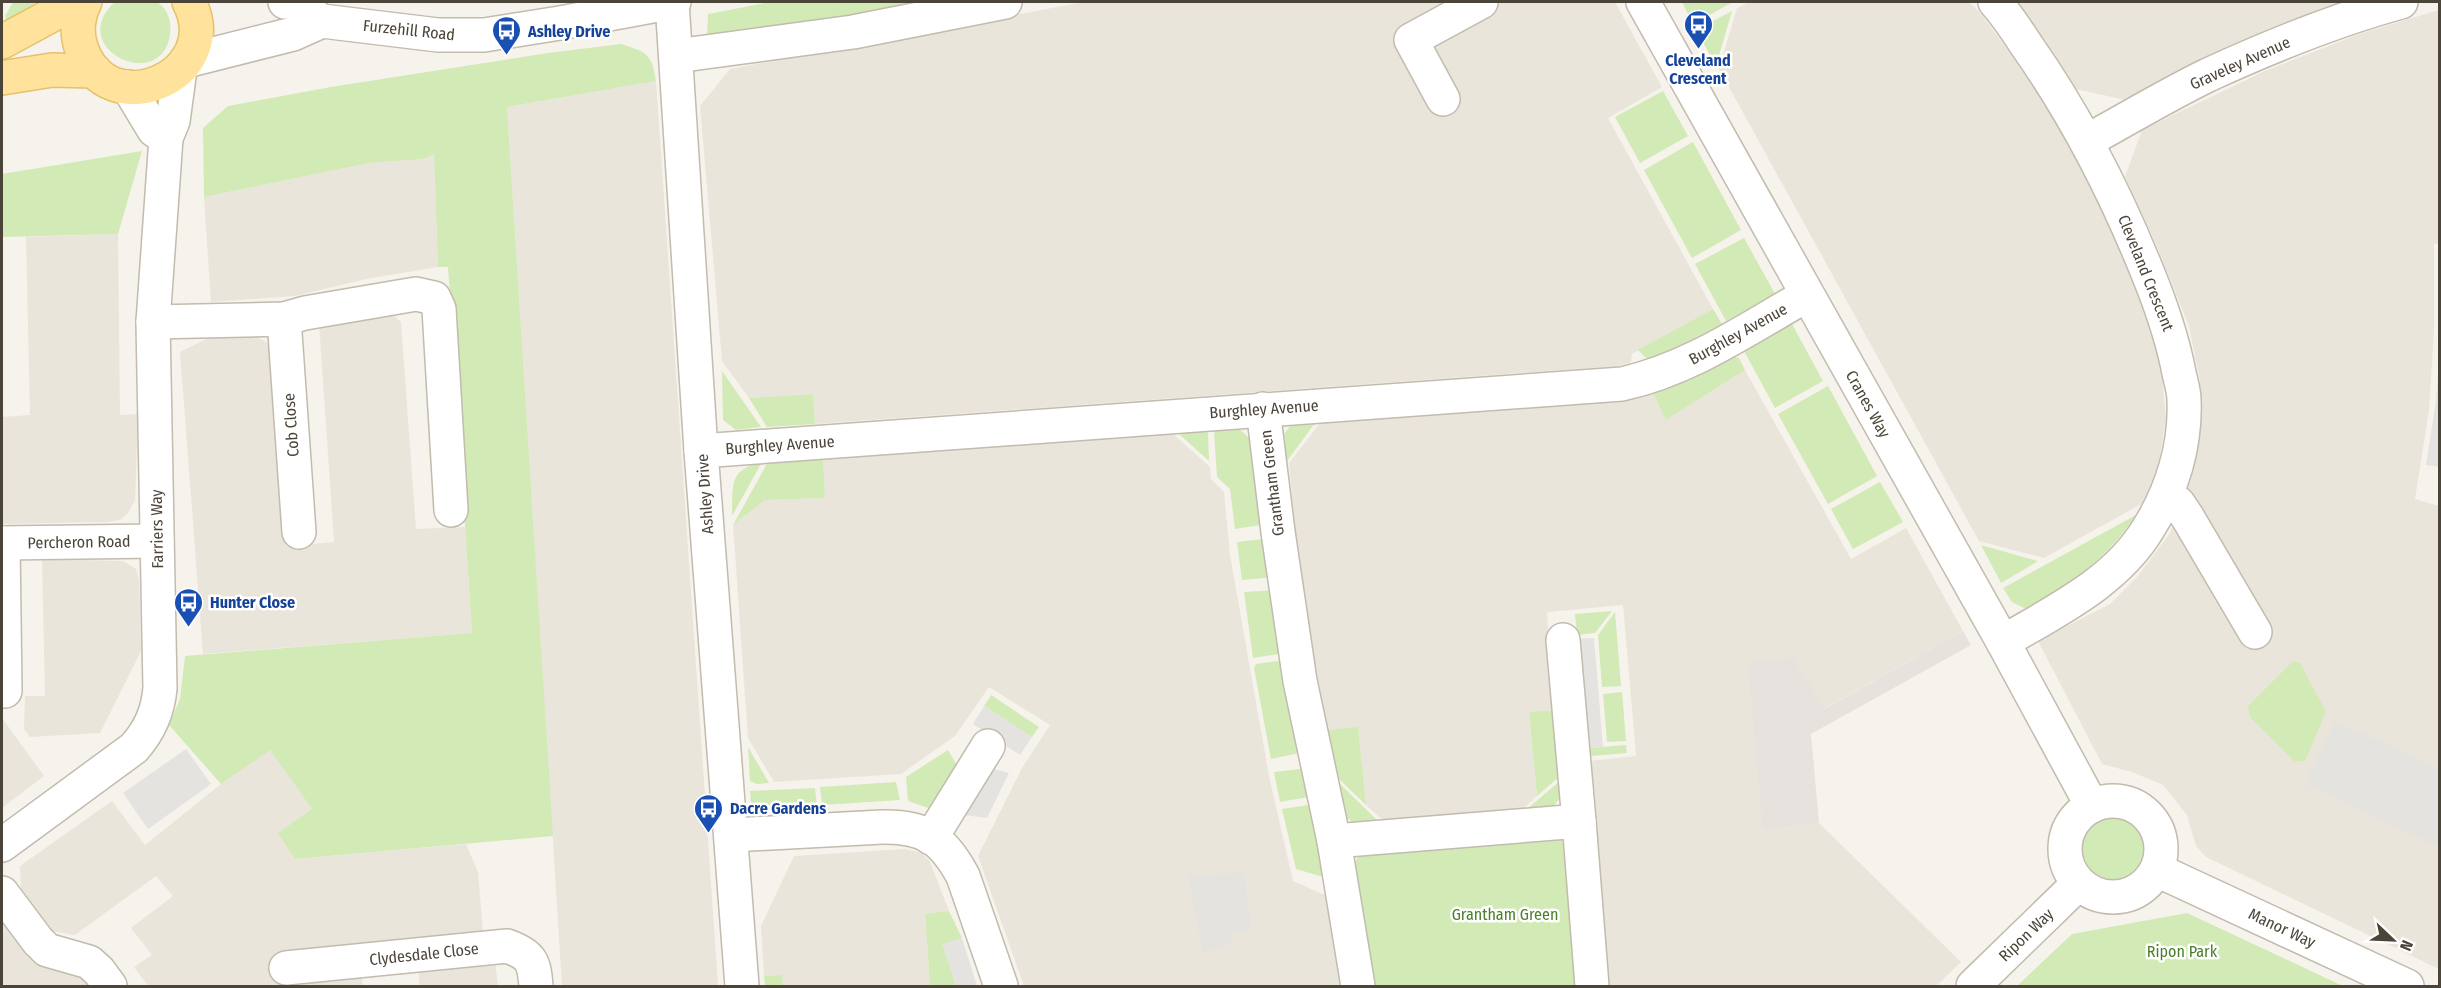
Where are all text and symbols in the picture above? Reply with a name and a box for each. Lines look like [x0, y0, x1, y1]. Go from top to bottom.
bus stop icon: Cleveland Crescent [1682, 9, 1714, 51]
bus stop icon: Ashley Drive [491, 15, 523, 57]
street label: Furzehill Road [362, 16, 456, 44]
place label: Ashley Drive [527, 22, 610, 41]
street label: Graveley Avenue [2187, 32, 2293, 94]
place label: Cleveland Crescent [1665, 51, 1731, 88]
street label: Cleveland Crescent [2114, 212, 2178, 335]
street label: Burghley Avenue [1686, 299, 1791, 369]
street label: Cranes Way [1842, 367, 1895, 442]
street label: Cob Close [279, 392, 303, 457]
street label: Burghley Avenue [1209, 396, 1319, 422]
street label: Grantham Green [1256, 429, 1288, 537]
street label: Burghley Avenue [725, 432, 835, 458]
street label: Ashley Drive [693, 453, 717, 535]
street label: Farriers Way [147, 488, 167, 569]
street label: Percheron Road [27, 532, 131, 552]
bus stop icon: Hunter Close [173, 586, 205, 628]
place label: Hunter Close [210, 593, 295, 612]
bus stop icon: Dacre Gardens [693, 792, 725, 834]
place label: Dacre Gardens [730, 799, 826, 818]
street label: Ripon Way [1995, 904, 2058, 965]
street label: Manor Way [2246, 904, 2319, 952]
park label: Grantham Green [1452, 905, 1558, 924]
north arrow [2363, 910, 2423, 970]
text: N [2396, 938, 2417, 954]
street label: Clydesdale Close [368, 939, 480, 969]
park label: Ripon Park [2147, 942, 2218, 961]

